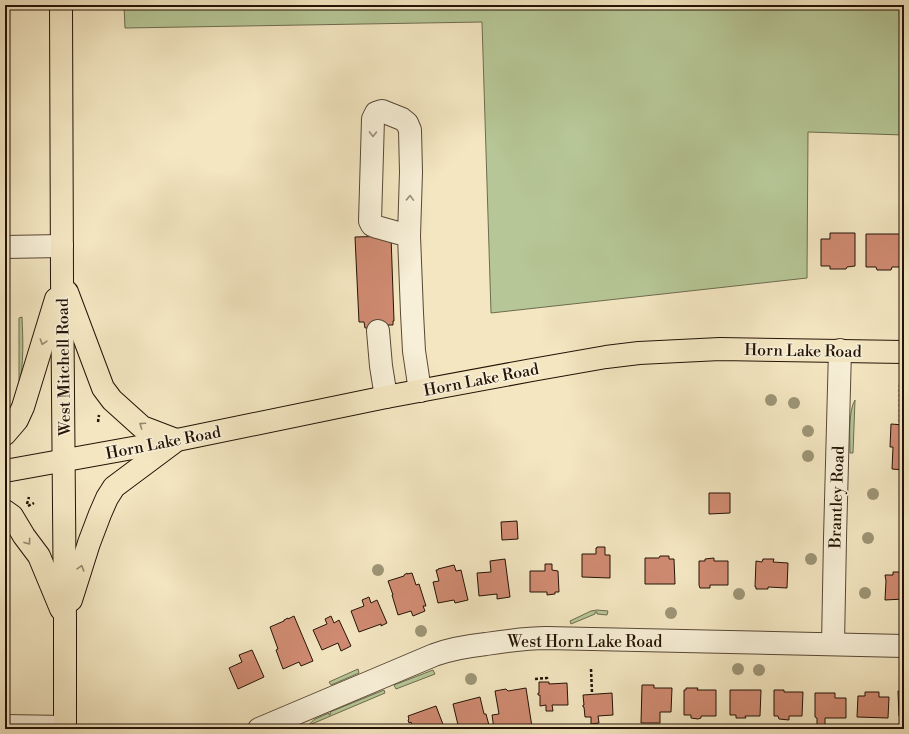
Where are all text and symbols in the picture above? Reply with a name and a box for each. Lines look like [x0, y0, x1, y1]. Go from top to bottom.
one-way arrow [369, 131, 377, 137]
one-way arrow [406, 195, 415, 201]
street label: West Mitchell Road [53, 298, 75, 437]
one-way arrow [39, 339, 48, 346]
street label: Horn Lake Road [744, 340, 862, 362]
street label: Horn Lake Road [422, 359, 541, 401]
street label: Horn Lake Road [104, 422, 223, 464]
one-way arrow [139, 423, 146, 430]
street label: Brantley Road [825, 445, 849, 550]
one-way arrow [23, 537, 30, 544]
one-way arrow [76, 565, 85, 572]
street label: West Horn Lake Road [507, 632, 662, 652]

